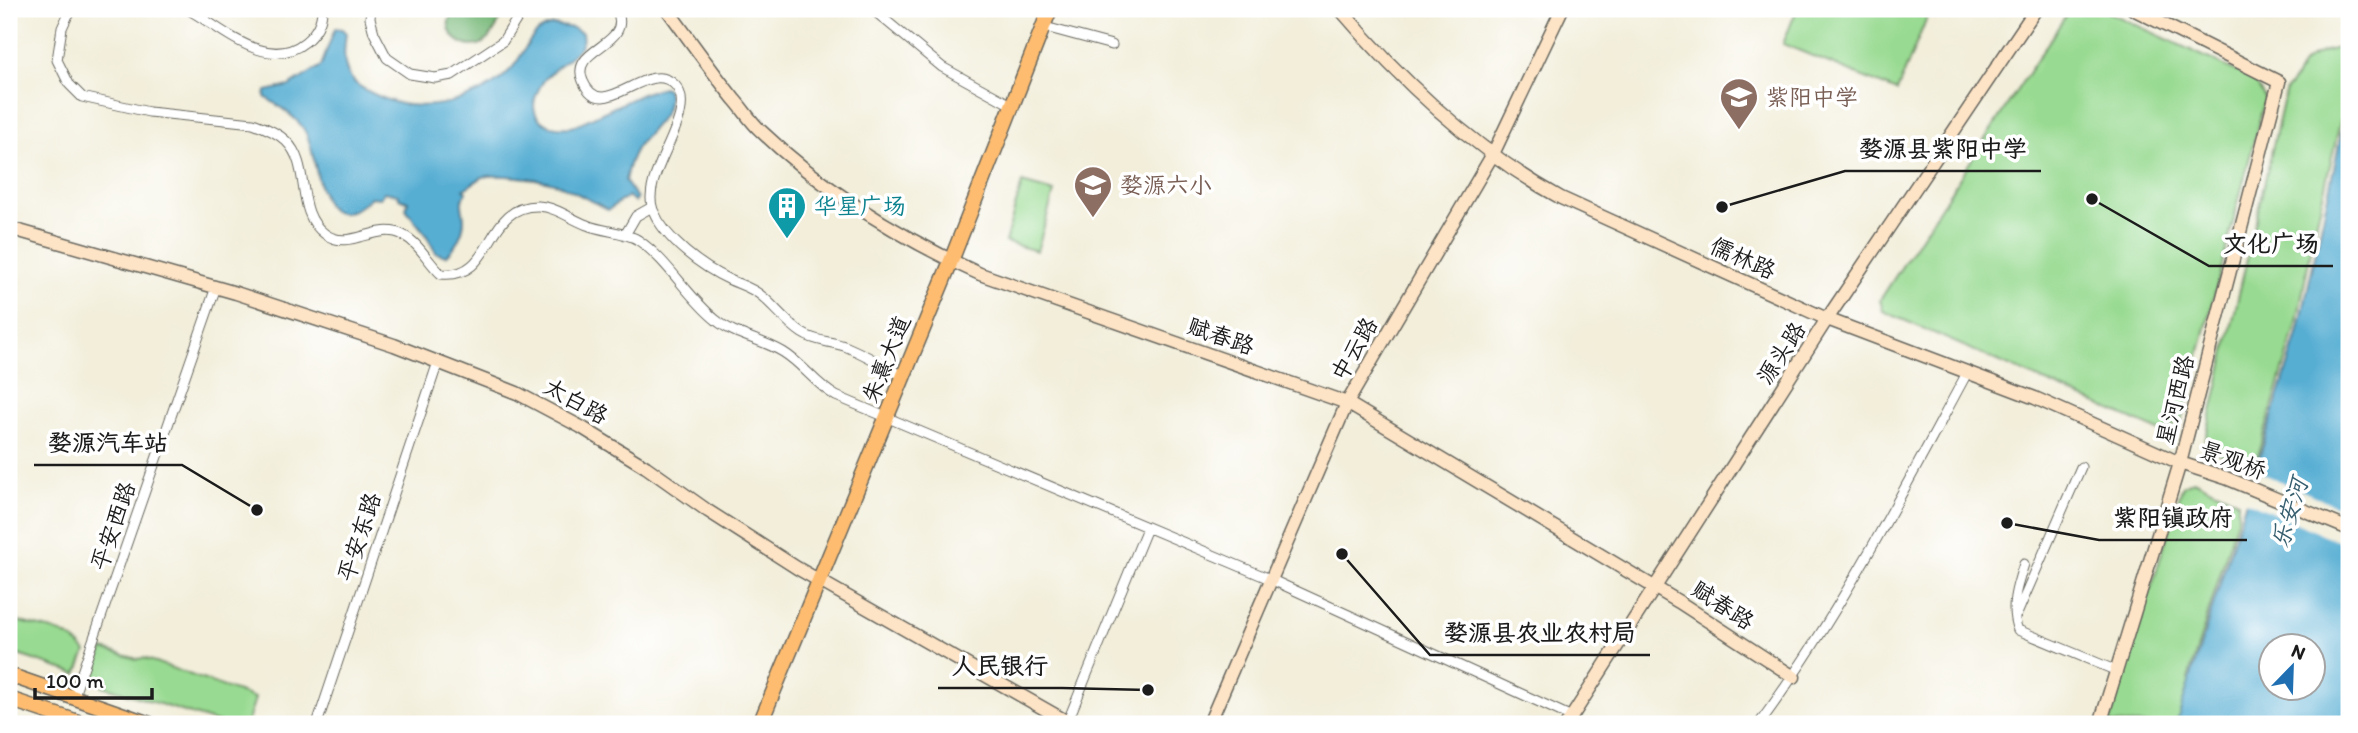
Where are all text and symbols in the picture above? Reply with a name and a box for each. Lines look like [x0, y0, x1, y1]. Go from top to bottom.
school or university icon: 紫阳中学 [1718, 76, 1760, 131]
place label: 紫阳中学 [1766, 83, 1858, 111]
callout: 婺源县紫阳中学 [1845, 126, 2041, 171]
text: 婺源县紫阳中学 [1859, 134, 2027, 163]
school or university icon: 婺源六小 [1072, 164, 1114, 219]
place label: 婺源六小 [1120, 171, 1212, 199]
building icon: 华星广场 [766, 185, 808, 240]
place label: 华星广场 [814, 192, 906, 220]
callout: 文化广场 [2209, 221, 2333, 266]
text: 文化广场 [2223, 229, 2319, 258]
street label: 儒林路 [1706, 231, 1780, 285]
street label: 朱熹大道 [856, 311, 916, 407]
street label: 赋春路 [1184, 312, 1258, 360]
street label: 中云路 [1325, 312, 1383, 386]
street label: 源头路 [1750, 316, 1812, 390]
street label: 星河西路 [2150, 352, 2200, 448]
street label: 太白路 [539, 372, 613, 430]
callout: 婺源汽车站 [34, 420, 182, 465]
text: 婺源汽车站 [48, 428, 168, 457]
street label: 景观桥 [2196, 435, 2270, 485]
water label: 乐安河 [2265, 471, 2315, 552]
street label: 平安西路 [85, 478, 141, 574]
street label: 平安东路 [331, 489, 387, 585]
callout: 紫阳镇政府 [2099, 495, 2247, 540]
text: 紫阳镇政府 [2113, 503, 2233, 532]
street label: 赋春路 [1686, 574, 1760, 636]
callout: 婺源县农业农村局 [1430, 610, 1650, 655]
text: 婺源县农业农村局 [1444, 618, 1636, 647]
north arrow [2256, 632, 2326, 702]
text: N [2288, 639, 2309, 665]
callout: 人民银行 [938, 643, 1062, 688]
text: 人民银行 [952, 651, 1048, 680]
scale bar [35, 656, 152, 700]
text: 100 m [46, 668, 104, 693]

